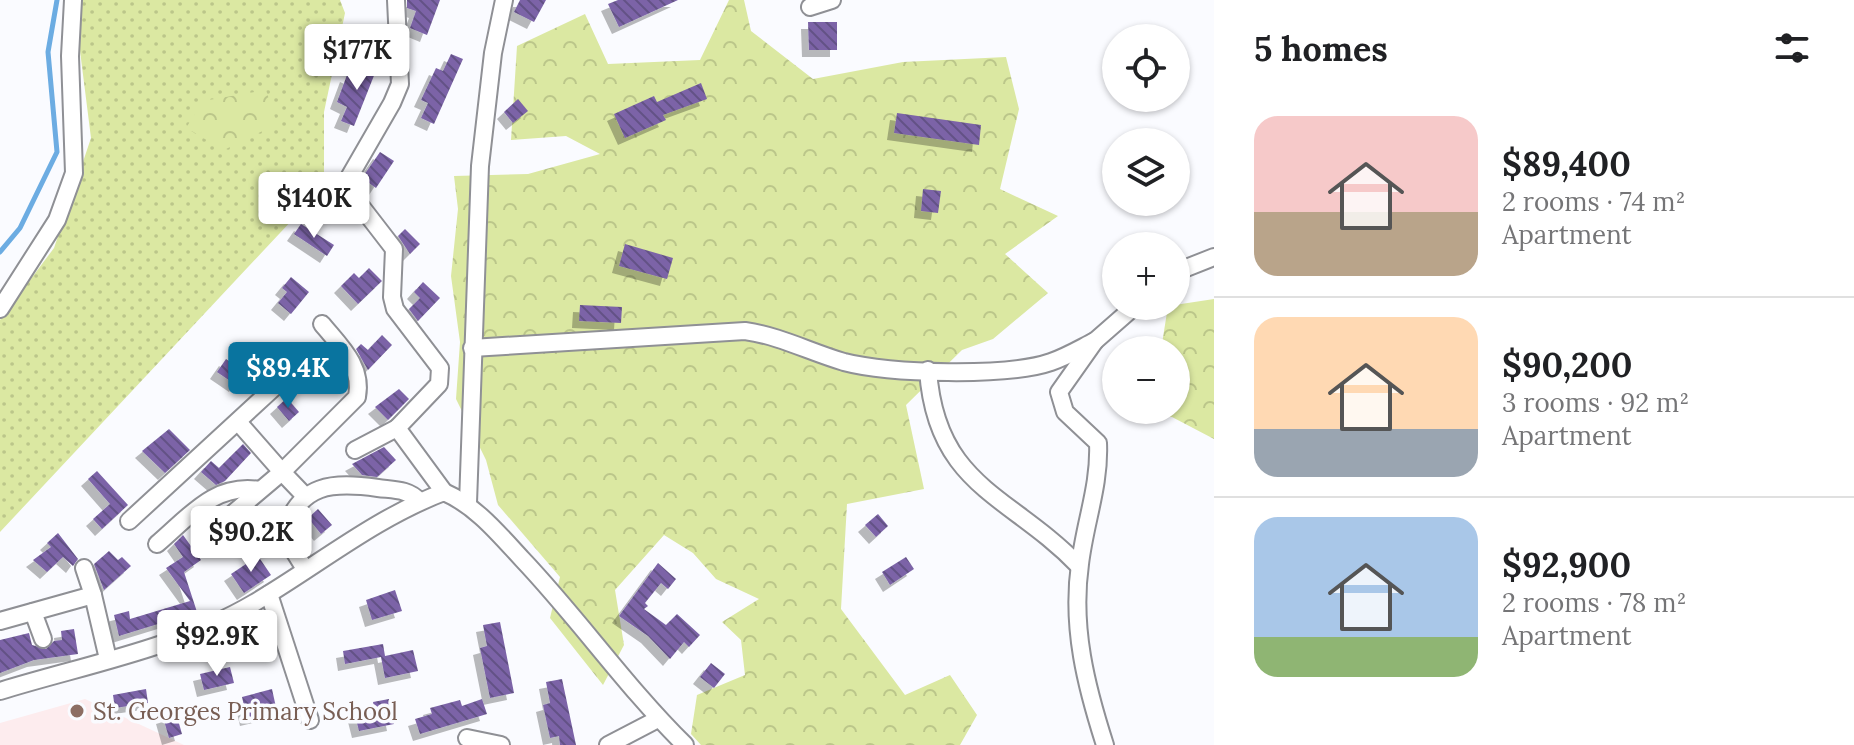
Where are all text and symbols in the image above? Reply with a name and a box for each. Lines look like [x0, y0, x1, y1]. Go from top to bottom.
pin: $177K [301, 24, 413, 92]
map controls [1102, 24, 1190, 424]
button: locate [1102, 24, 1190, 112]
icon: filters [1770, 26, 1814, 70]
text: 5 homes [1254, 27, 1388, 70]
text: $177K [322, 33, 392, 66]
button: layers [1102, 128, 1190, 216]
text: $89,400 [1502, 142, 1631, 185]
icon: home [1318, 148, 1414, 244]
pin: $140K [258, 172, 370, 240]
text: $140K [276, 181, 352, 214]
text: 2 rooms · 74 m² [1502, 185, 1686, 218]
text: Apartment [1502, 218, 1632, 251]
button: + [1102, 232, 1190, 320]
button: − [1102, 336, 1190, 424]
pin: $89.4K [223, 342, 353, 410]
text: $90,200 [1502, 343, 1633, 386]
icon: home [1318, 349, 1414, 445]
text: $89.4K [246, 351, 330, 384]
text: 3 rooms · 92 m² [1502, 386, 1689, 419]
text: Apartment [1502, 419, 1632, 452]
pin: $90.2K [186, 506, 316, 574]
text: $90.2K [209, 515, 293, 548]
text: $92,900 [1502, 543, 1631, 586]
icon: home [1318, 549, 1414, 645]
text: 2 rooms · 78 m² [1502, 586, 1686, 619]
pin: $92.9K [152, 610, 282, 678]
text: $92.9K [175, 619, 259, 652]
text: Apartment [1502, 619, 1632, 652]
place label: St. Georges Primary School [93, 696, 398, 727]
marker: St. Georges Primary School [68, 702, 86, 720]

